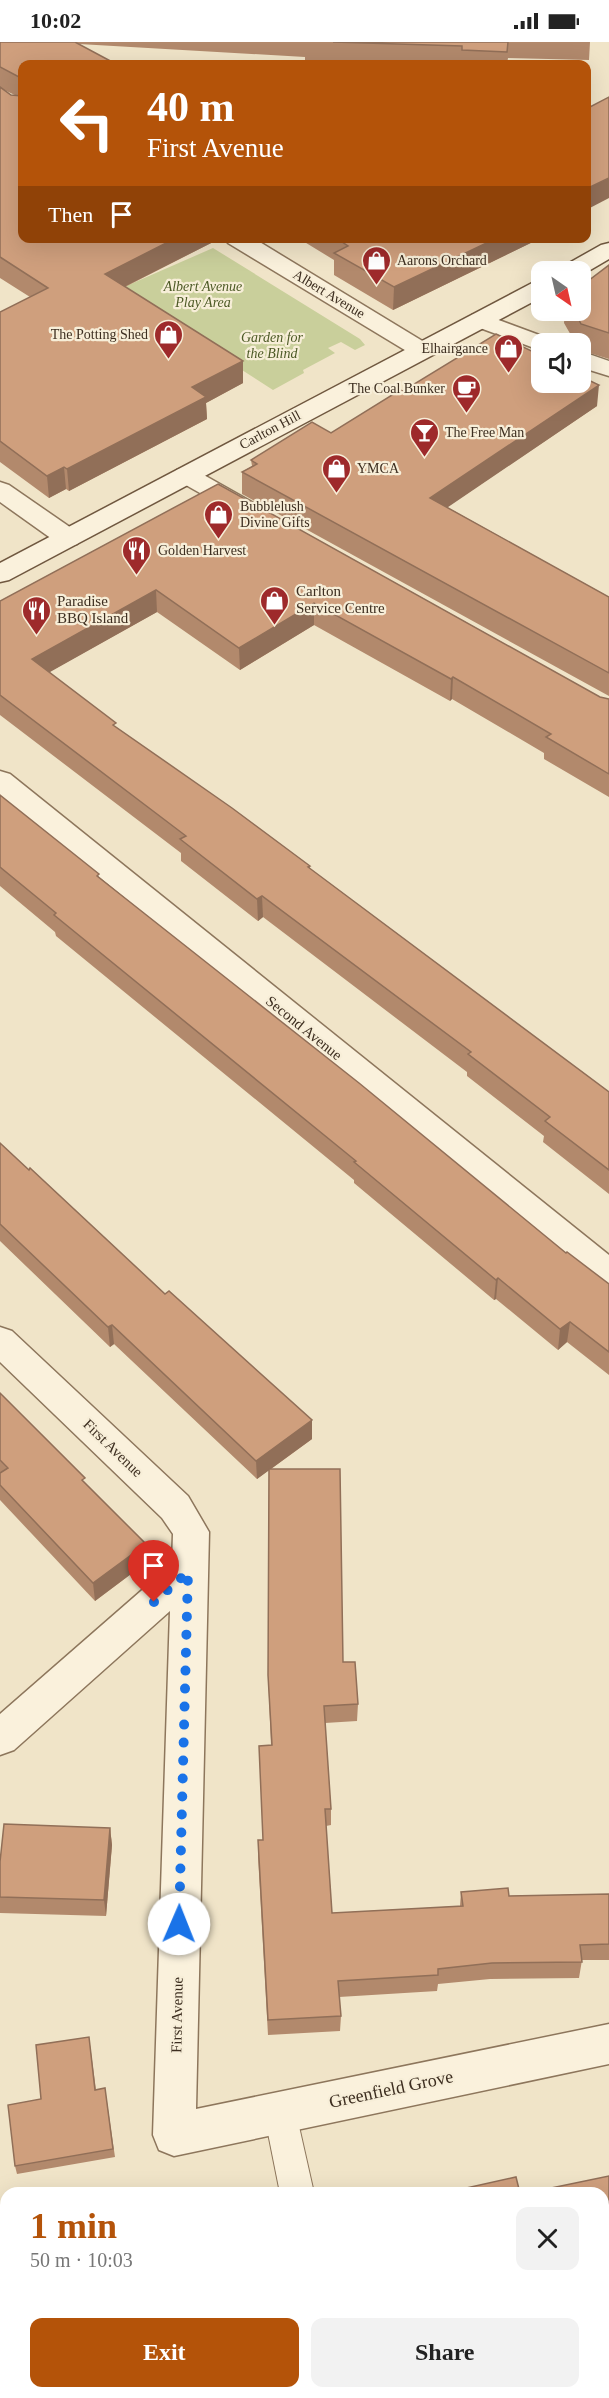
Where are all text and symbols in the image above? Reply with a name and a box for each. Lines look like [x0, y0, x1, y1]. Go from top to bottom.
text: 10:02 [30, 8, 81, 33]
icon: left [48, 84, 126, 162]
text: 40 m [147, 84, 235, 130]
text: First Avenue [147, 133, 284, 163]
icon: arrive [105, 198, 138, 231]
text: Then [48, 202, 93, 227]
shop icon: Aarons Orchard [360, 244, 392, 286]
place label: Aarons Orchard [397, 253, 487, 268]
north arrow [531, 261, 591, 321]
map controls [531, 261, 591, 393]
street label: Albert Avenue [290, 267, 368, 321]
park label: Albert Avenue Play Area [163, 279, 242, 310]
shop icon: The Potting Shed [153, 318, 185, 360]
place label: The Potting Shed [51, 327, 148, 342]
park label: Garden for the Blind [241, 330, 304, 361]
shop icon: Elhairgance [493, 332, 525, 374]
button: sound [531, 333, 591, 393]
place label: Elhairgance [421, 341, 488, 356]
cafe icon: The Coal Bunker [450, 372, 482, 414]
place label: The Coal Bunker [349, 381, 445, 396]
street label: Carlton Hill [237, 408, 303, 452]
bar icon: The Free Man [408, 416, 440, 458]
place label: The Free Man [445, 425, 524, 440]
shop icon: YMCA [320, 452, 352, 494]
place label: YMCA [357, 461, 400, 476]
shop icon: Bubblelush Divine Gifts [203, 498, 235, 540]
place label: Bubblelush Divine Gifts [240, 499, 310, 530]
restaurant icon: Golden Harvest [121, 534, 153, 576]
place label: Golden Harvest [158, 543, 246, 558]
place label: Carlton Service Centre [296, 583, 385, 616]
shop icon: Carlton Service Centre [259, 584, 291, 626]
place label: Paradise BBQ Island [57, 593, 129, 626]
restaurant icon: Paradise BBQ Island [20, 594, 52, 636]
street label: Second Avenue [263, 993, 345, 1064]
street label: First Avenue [80, 1416, 146, 1480]
pin [128, 1540, 179, 1602]
icon: arrive [137, 1549, 170, 1582]
position arrow [147, 1892, 211, 1956]
street label: First Avenue [168, 1977, 186, 2053]
street label: Greenfield Grove [327, 2066, 455, 2112]
text: 1 min [30, 2206, 117, 2246]
button: close [516, 2207, 579, 2270]
text: 50 m · 10:03 [30, 2249, 133, 2271]
button: Exit [30, 2318, 299, 2387]
button: Share [311, 2318, 579, 2387]

